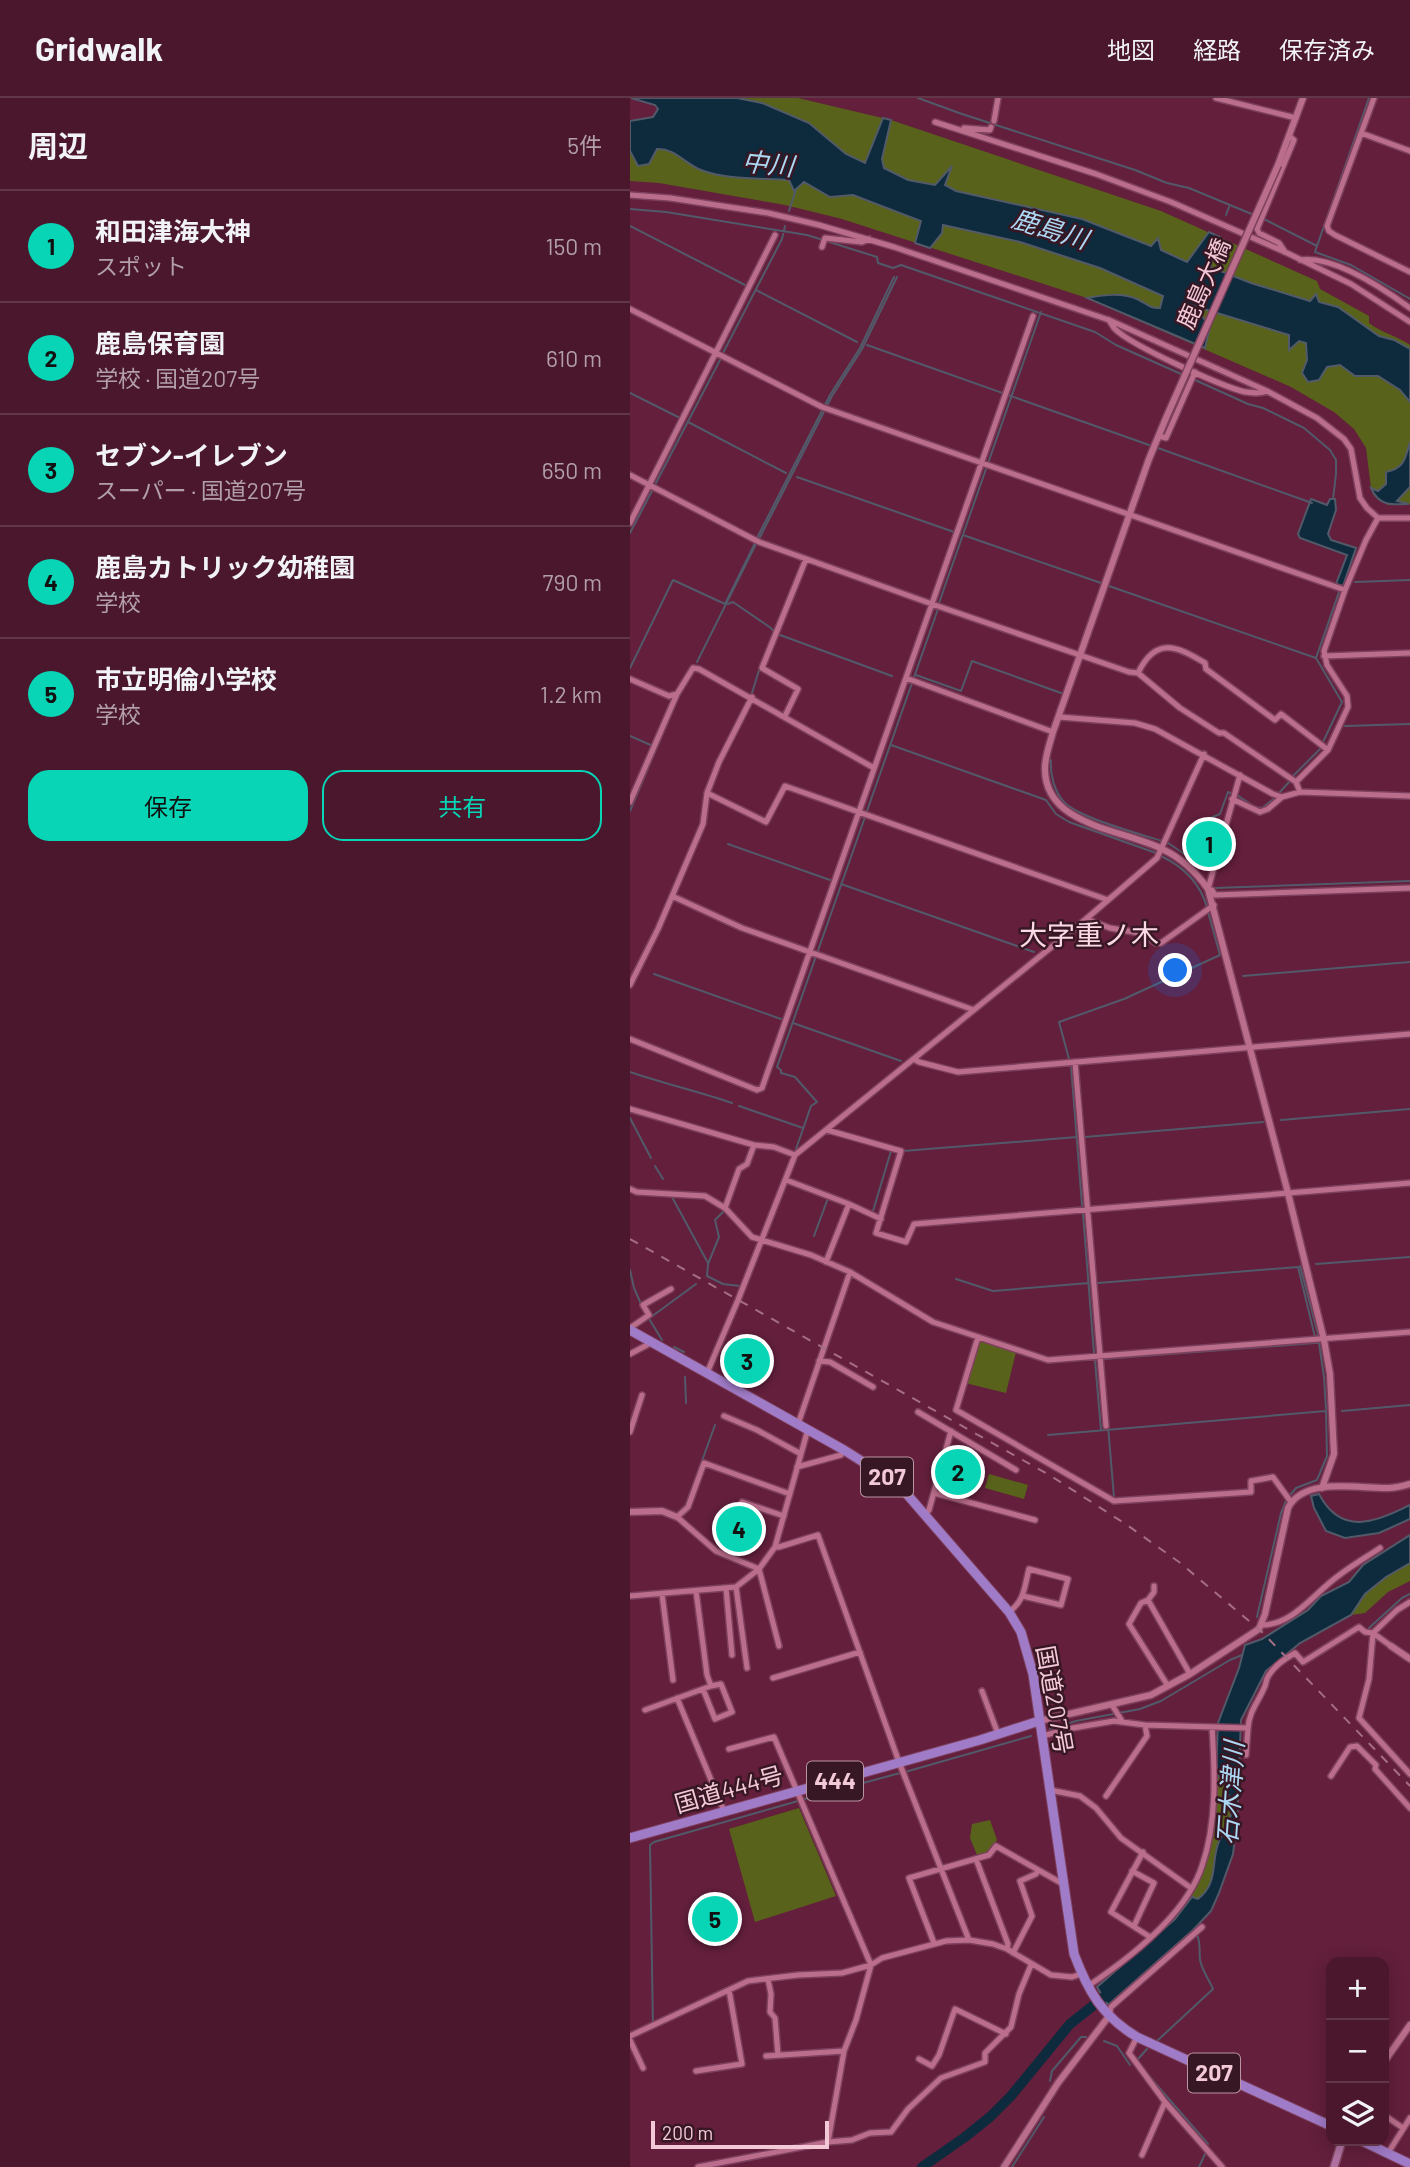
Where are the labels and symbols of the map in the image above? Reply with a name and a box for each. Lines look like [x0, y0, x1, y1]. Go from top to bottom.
water label: 中川 [741, 144, 799, 181]
water label: 鹿島川 [1009, 201, 1095, 255]
street label: 鹿島大橋 [1170, 234, 1235, 333]
pin: 1 [1186, 818, 1232, 870]
district label: 大字重ノ木 [1019, 917, 1159, 951]
your location [1158, 953, 1192, 987]
pin: 3 [724, 1335, 770, 1387]
pin: 2 [935, 1446, 981, 1498]
road number: 207 [861, 1458, 913, 1496]
pin: 4 [716, 1503, 762, 1555]
street label: 国道207号 [1032, 1643, 1079, 1756]
water label: 石木津川 [1210, 1737, 1249, 1846]
street label: 国道444号 [671, 1759, 786, 1818]
road number: 444 [807, 1762, 863, 1800]
pin: 5 [692, 1893, 738, 1945]
road number: 207 [1188, 2054, 1240, 2092]
scale bar [651, 2118, 830, 2150]

